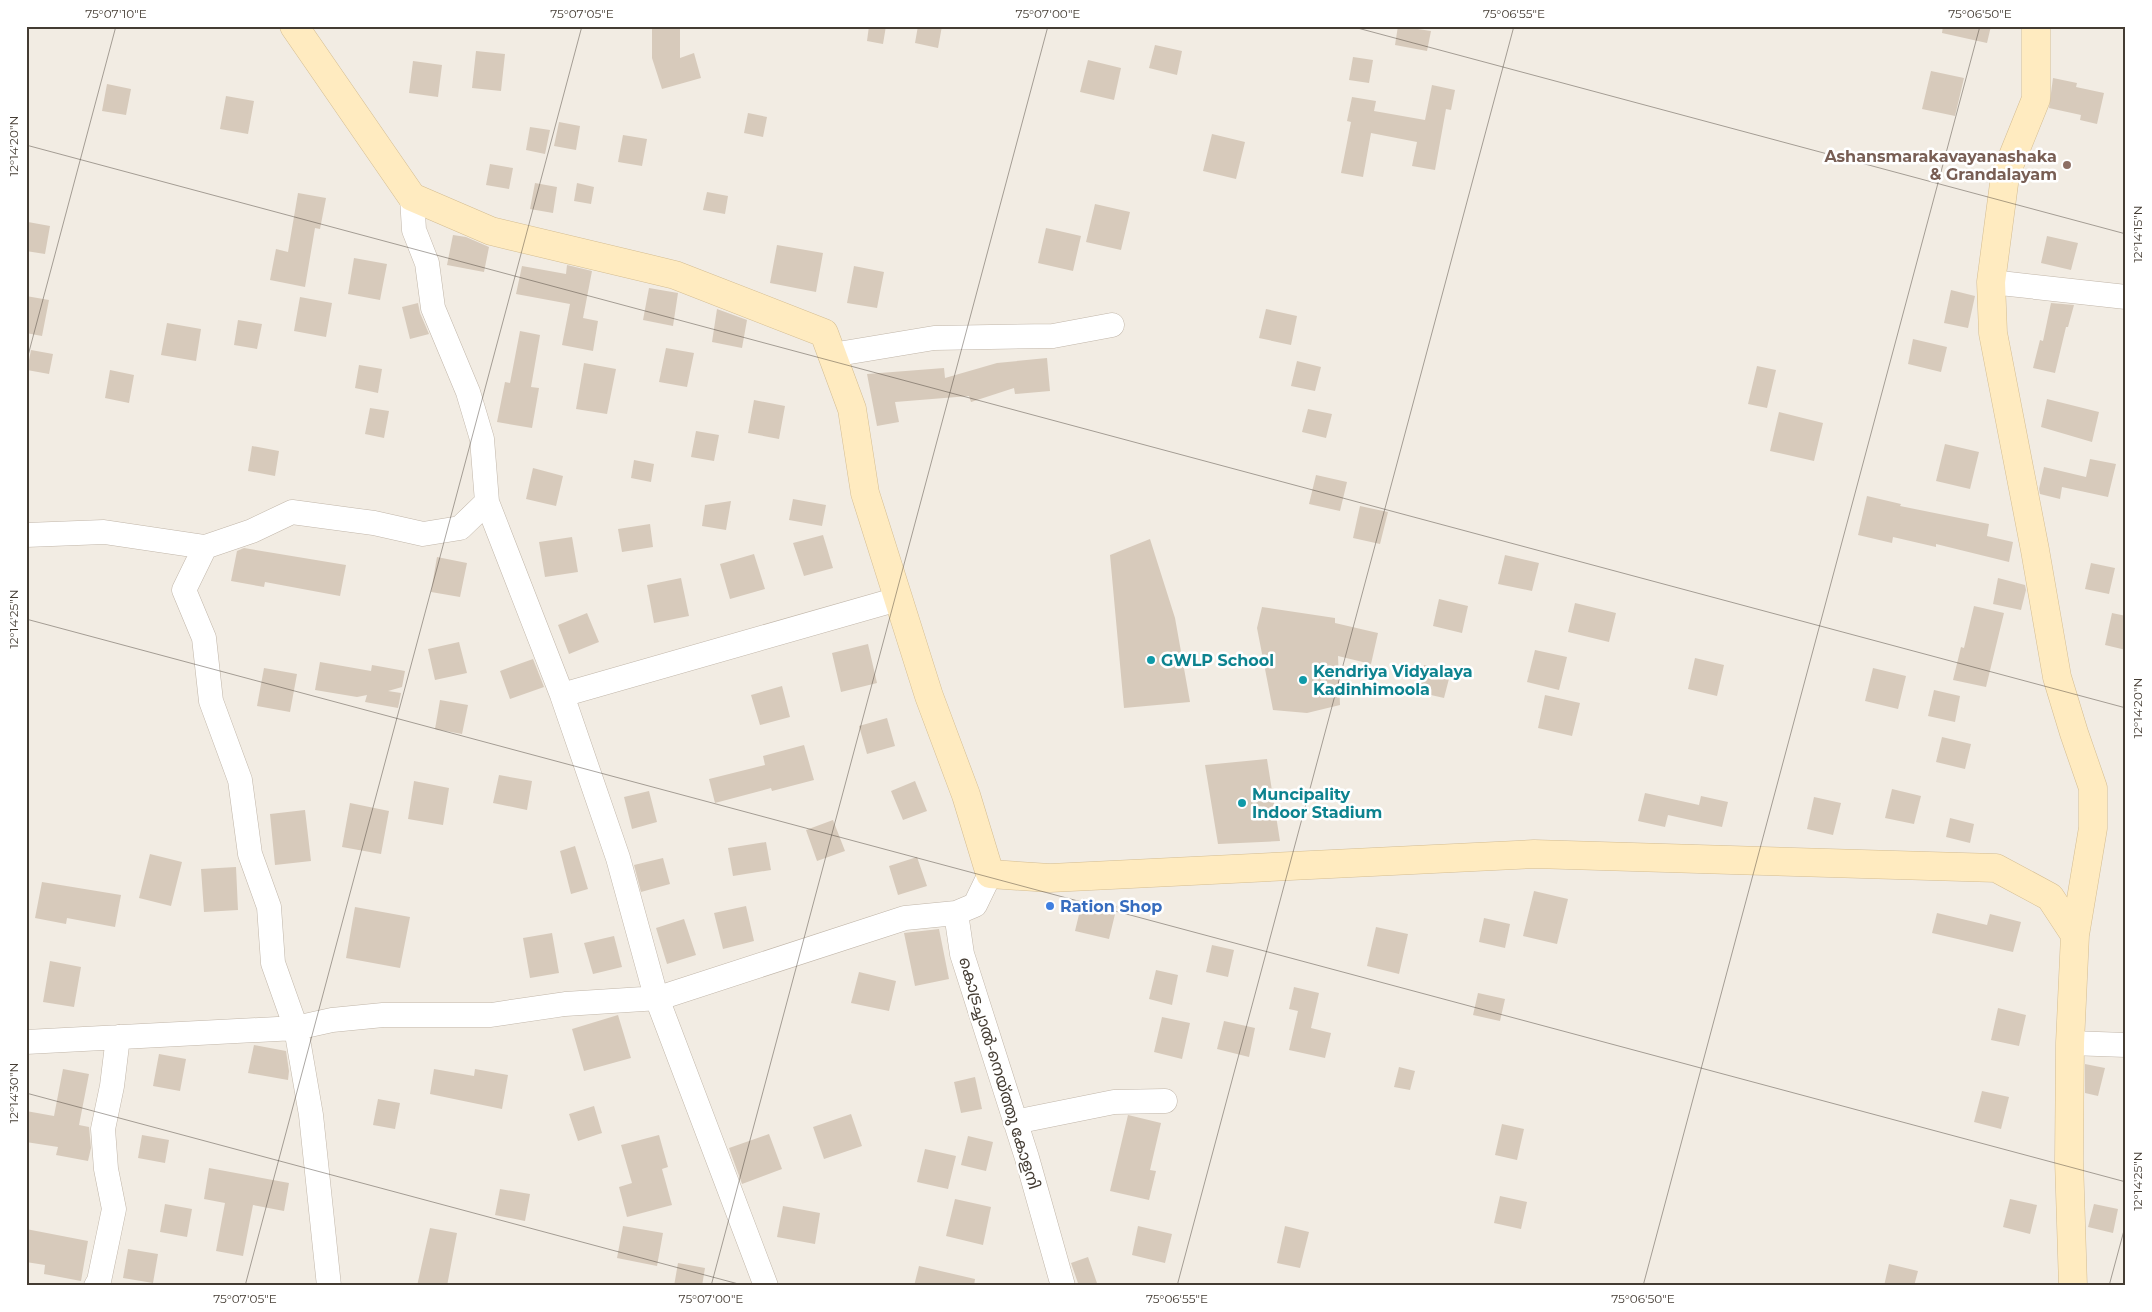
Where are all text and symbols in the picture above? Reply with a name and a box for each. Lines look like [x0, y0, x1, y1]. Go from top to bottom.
text: 75°07'10"E [85, 6, 147, 21]
text: 75°07'05"E [550, 6, 614, 21]
text: 75°07'00"E [1016, 6, 1080, 21]
text: 75°06'55"E [1483, 6, 1545, 21]
text: 75°06'50"E [1948, 6, 2012, 21]
text: 12°14'20"N [6, 116, 21, 176]
place label: Ashansmarakavayanashaka & Grandalayam [1823, 147, 2057, 184]
marker: Ashansmarakavayanashaka & Grandalayam [2061, 159, 2073, 171]
text: 12°14'15"N [2130, 206, 2145, 262]
text: 12°14'25"N [6, 589, 21, 649]
place label: GWLP School [1161, 651, 1274, 670]
marker: GWLP School [1145, 654, 1157, 666]
place label: Kendriya Vidyalaya Kadinhimoola [1313, 662, 1473, 699]
marker: Kendriya Vidyalaya Kadinhimoola [1297, 674, 1309, 686]
text: 12°14'20"N [2130, 678, 2145, 738]
place label: Muncipality Indoor Stadium [1252, 785, 1382, 822]
marker: Muncipality Indoor Stadium [1236, 797, 1248, 809]
place label: Ration Shop [1060, 897, 1162, 916]
marker: Ration Shop [1044, 900, 1056, 912]
street label: കൊട്രച്ചാൽ-നെയ്ത്തു കോളനി [954, 955, 1044, 1192]
text: 12°14'30"N [6, 1063, 21, 1123]
text: 12°14'25"N [2130, 1151, 2145, 1211]
text: 75°07'05"E [213, 1291, 277, 1306]
text: 75°07'00"E [679, 1291, 743, 1306]
text: 75°06'55"E [1146, 1291, 1208, 1306]
text: 75°06'50"E [1611, 1291, 1675, 1306]

